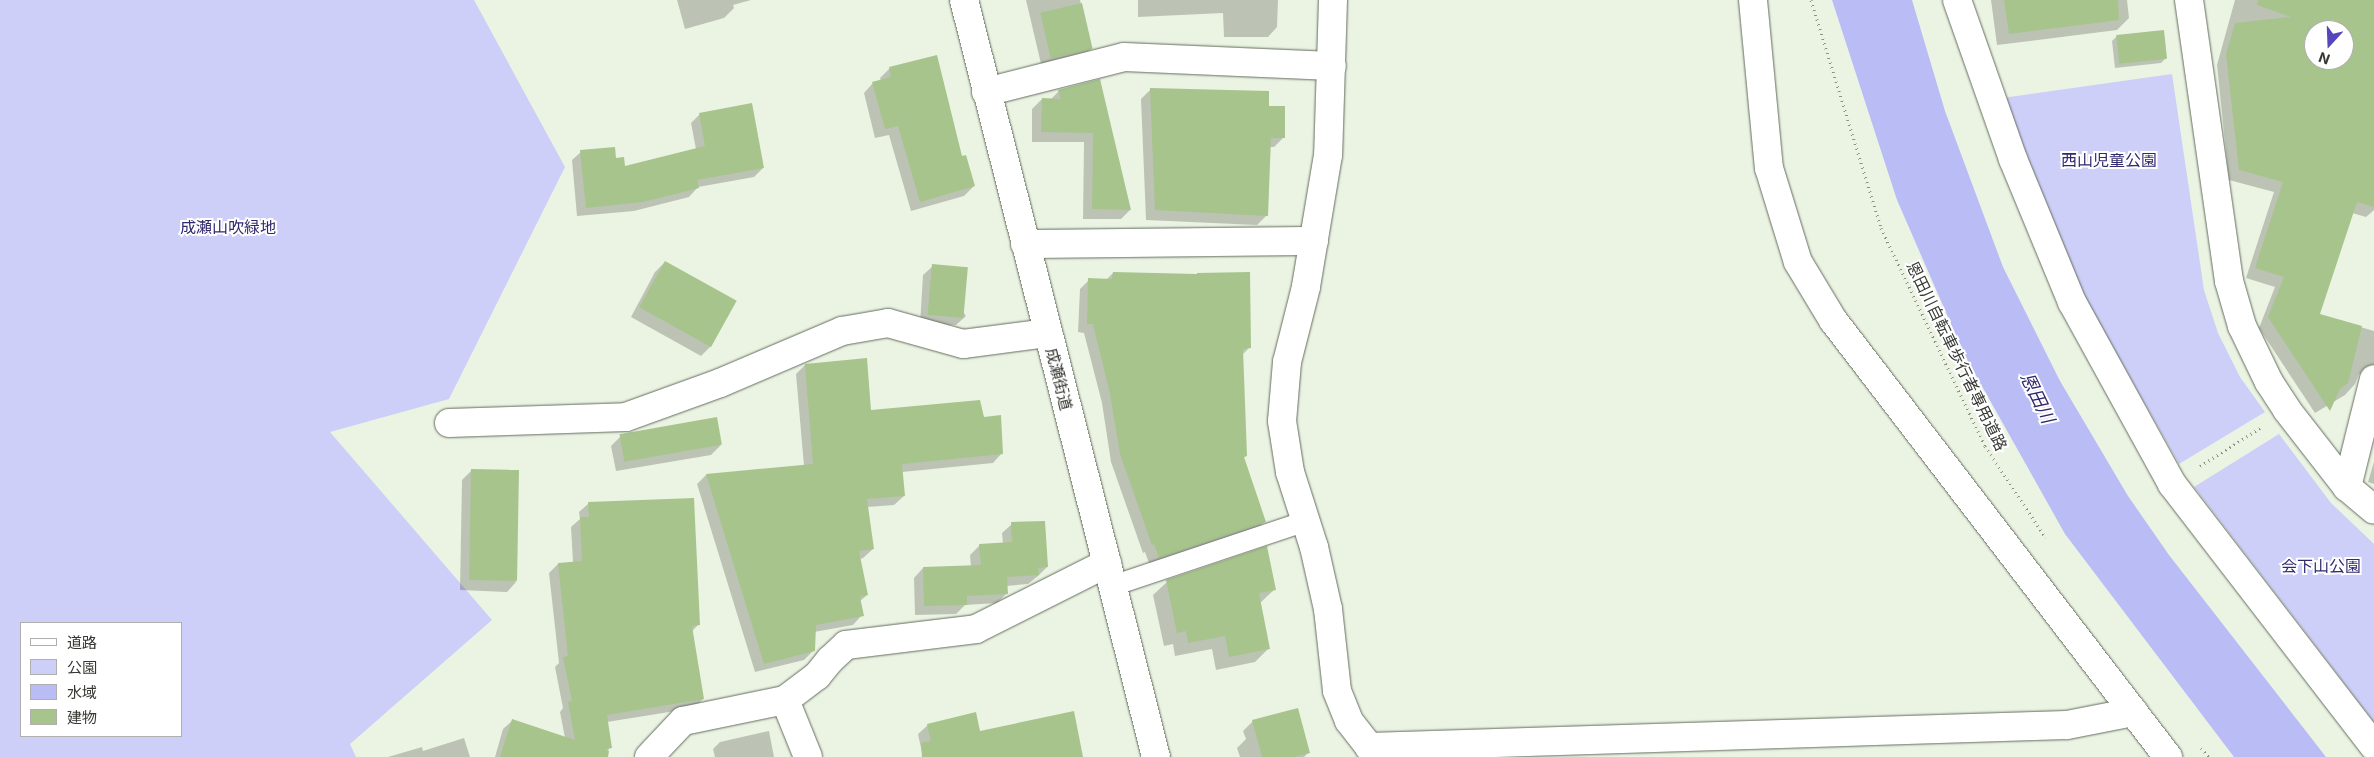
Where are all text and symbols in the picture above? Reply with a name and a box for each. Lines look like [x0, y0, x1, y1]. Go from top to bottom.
north arrow [2304, 20, 2354, 70]
text: N [2316, 49, 2332, 68]
park label: 西山児童公園 [2061, 150, 2157, 170]
park label: 成瀬山吹緑地 [180, 217, 276, 237]
street label: 恩田川自転車歩行者専用道路 [1903, 258, 2011, 454]
street label: 成瀬街道 [1042, 346, 1076, 412]
water label: 恩田川 [2015, 369, 2059, 427]
park label: 会下山公園 [2281, 556, 2361, 576]
legend [20, 622, 182, 737]
text: 道路 [67, 633, 97, 652]
text: 公園 [67, 658, 97, 677]
text: 水域 [67, 683, 97, 702]
text: 建物 [67, 708, 97, 727]

